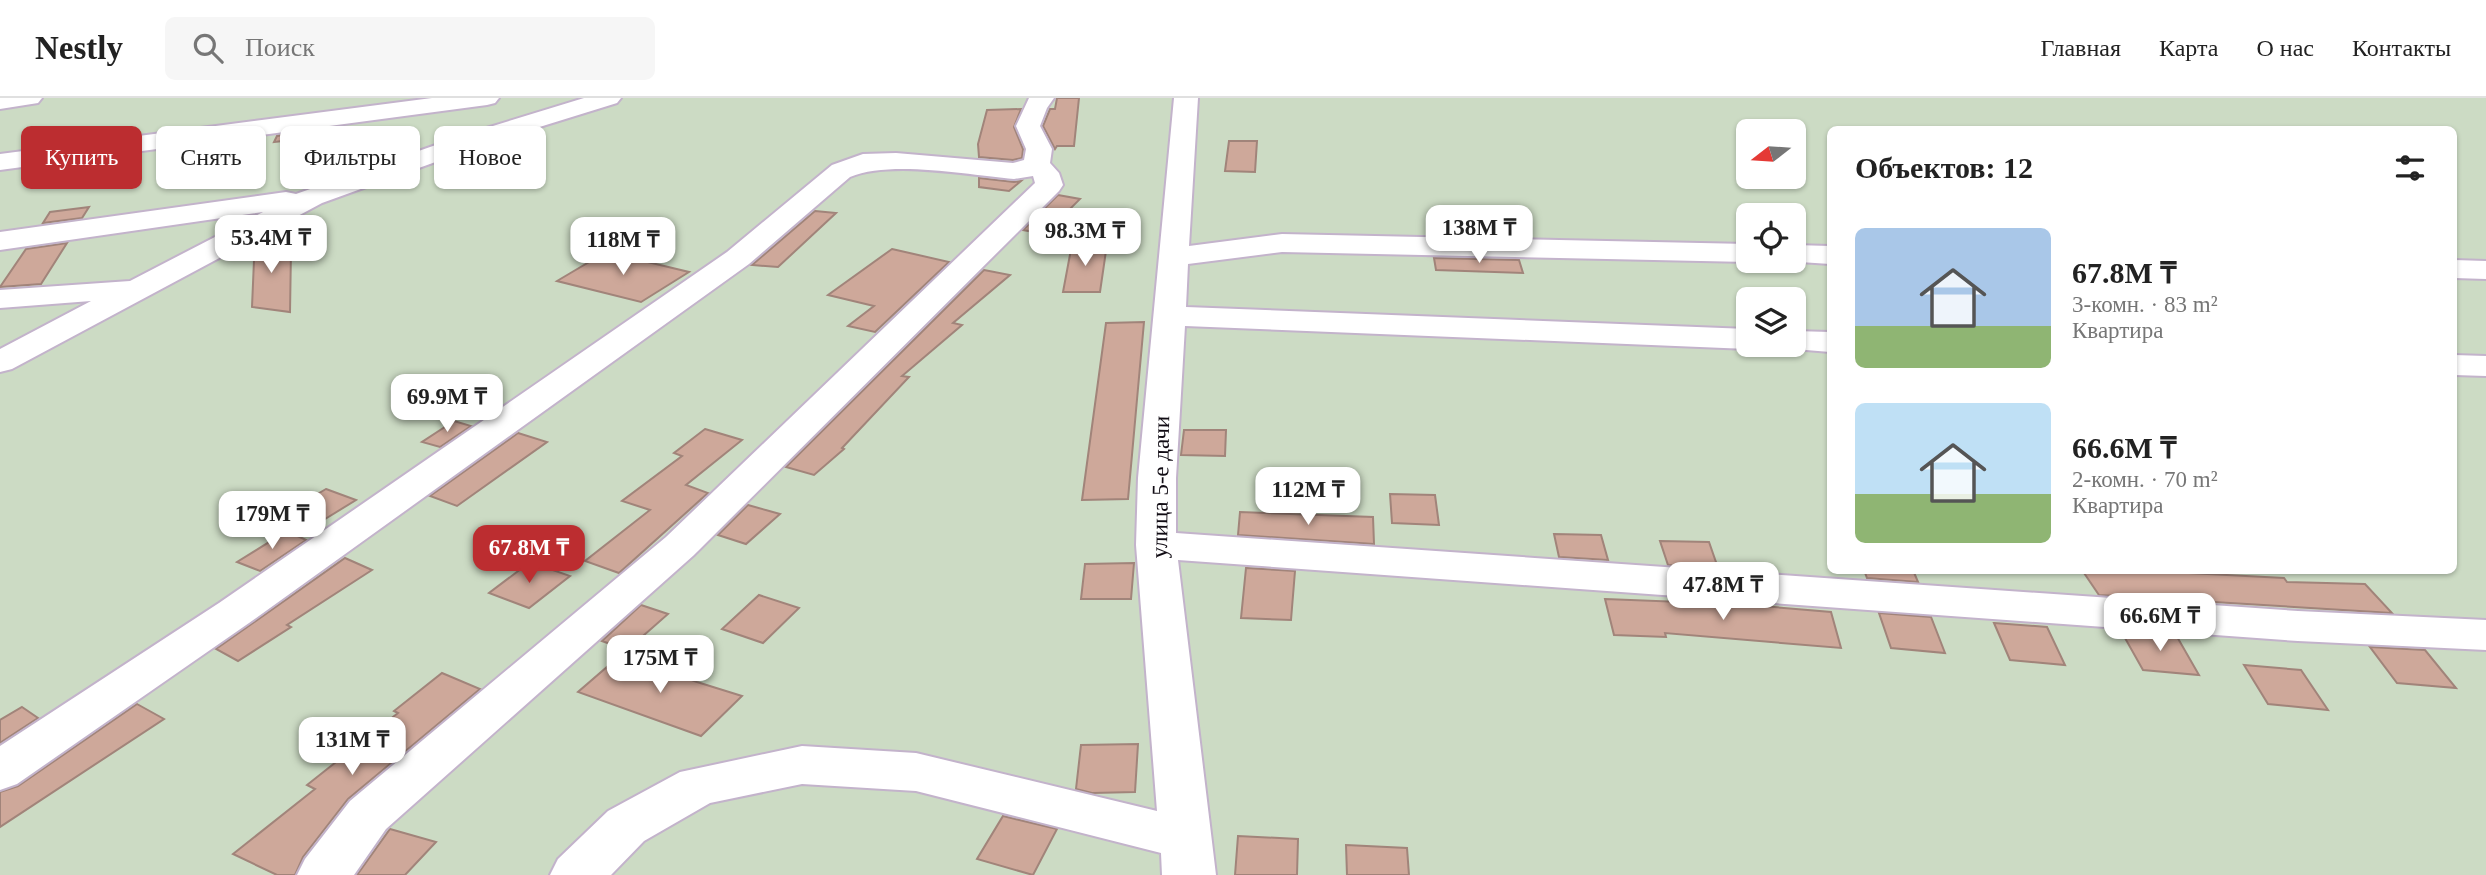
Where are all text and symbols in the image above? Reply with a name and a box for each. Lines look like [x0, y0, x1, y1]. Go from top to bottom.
search box [165, 17, 655, 80]
icon: search [189, 29, 227, 67]
text: Nestly [35, 30, 123, 66]
text: Поиск [245, 33, 315, 62]
text: Главная [2040, 35, 2121, 61]
text: Карта [2159, 35, 2218, 61]
text: О нас [2256, 35, 2314, 61]
text: Контакты [2352, 35, 2451, 61]
north arrow [1736, 119, 1806, 189]
map controls [1736, 119, 1806, 357]
chip: Купить [21, 126, 142, 189]
chip: Снять [156, 126, 266, 189]
chip: Фильтры [280, 126, 420, 189]
chip: Новое [434, 126, 546, 189]
icon: filters [2391, 149, 2429, 187]
text: Объектов: 12 [1855, 151, 2033, 184]
button: locate [1736, 203, 1806, 273]
pin: 138M ₸ [1422, 206, 1536, 265]
pin: 98.3M ₸ [1020, 208, 1150, 268]
text: 138M ₸ [1442, 215, 1516, 240]
pin: 53.4M ₸ [206, 216, 336, 275]
pin: 118M ₸ [566, 218, 680, 277]
text: 98.3M ₸ [1045, 218, 1125, 243]
text: 53.4M ₸ [231, 225, 311, 250]
text: 118M ₸ [586, 227, 660, 252]
icon: home [1911, 256, 1995, 340]
text: 67.8M ₸ [2072, 256, 2177, 289]
button: layers [1736, 287, 1806, 357]
text: 3-комн. · 83 m² [2072, 292, 2218, 317]
text: Квартира [2072, 318, 2163, 343]
pin: 69.9M ₸ [382, 374, 512, 434]
text: 69.9M ₸ [407, 384, 487, 409]
street label: улица 5-е дачи [1147, 416, 1174, 558]
icon: home [1911, 431, 1995, 515]
text: 66.6M ₸ [2072, 431, 2177, 464]
text: 2-комн. · 70 m² [2072, 467, 2218, 492]
pin: 112M ₸ [1251, 468, 1365, 527]
text: 112M ₸ [1271, 477, 1345, 502]
pin: 179M ₸ [215, 491, 329, 551]
text: Квартира [2072, 493, 2163, 518]
text: 179M ₸ [235, 501, 309, 526]
pin: 67.8M ₸ [464, 526, 594, 585]
text: 67.8M ₸ [489, 535, 569, 560]
pin: 47.8M ₸ [1658, 562, 1788, 622]
text: 47.8M ₸ [1683, 572, 1763, 597]
pin: 66.6M ₸ [2095, 594, 2225, 653]
text: 66.6M ₸ [2120, 603, 2200, 628]
pin: 175M ₸ [603, 636, 717, 695]
text: 175M ₸ [623, 645, 697, 670]
pin: 131M ₸ [295, 718, 409, 777]
text: 131M ₸ [315, 727, 389, 752]

